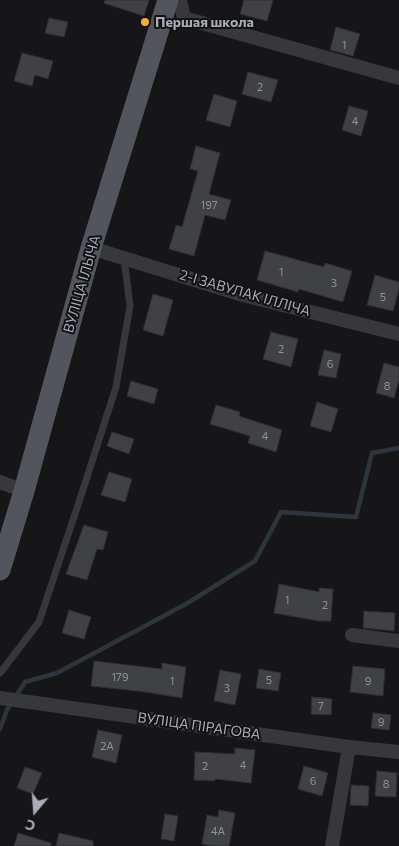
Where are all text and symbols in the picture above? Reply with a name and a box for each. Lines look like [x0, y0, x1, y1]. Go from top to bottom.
place label: Першая школа [155, 14, 254, 30]
marker: Першая школа [139, 16, 151, 28]
house number: 1 [342, 38, 346, 52]
house number: 2 [257, 80, 263, 94]
house number: 4 [352, 114, 358, 128]
house number: 197 [200, 198, 218, 212]
street label: ВУЛІЦА ІЛЬІЧА [60, 233, 104, 335]
house number: 1 [279, 265, 283, 279]
street label: 2-І ЗАВУЛАК ІЛЛІЧА [178, 266, 312, 320]
house number: 3 [331, 276, 337, 290]
house number: 5 [380, 290, 386, 304]
house number: 2 [278, 342, 284, 356]
house number: 6 [327, 357, 333, 371]
house number: 8 [384, 379, 390, 393]
house number: 4 [262, 429, 268, 443]
house number: 1 [285, 593, 289, 607]
house number: 2 [322, 598, 328, 612]
house number: 179 [111, 670, 129, 684]
house number: 5 [266, 673, 272, 687]
house number: 1 [170, 674, 174, 688]
house number: 9 [365, 674, 371, 688]
house number: 3 [224, 681, 230, 695]
house number: 7 [318, 699, 324, 713]
street label: ВУЛІЦА ПІРАГОВА [136, 709, 262, 743]
house number: 9 [378, 715, 384, 729]
house number: 2А [100, 739, 114, 753]
house number: 4 [240, 758, 246, 772]
house number: 2 [202, 759, 208, 773]
house number: 6 [310, 774, 316, 788]
house number: 8 [383, 777, 389, 791]
north arrow [10, 786, 60, 836]
text: С [23, 816, 37, 835]
house number: 4А [211, 824, 225, 838]

